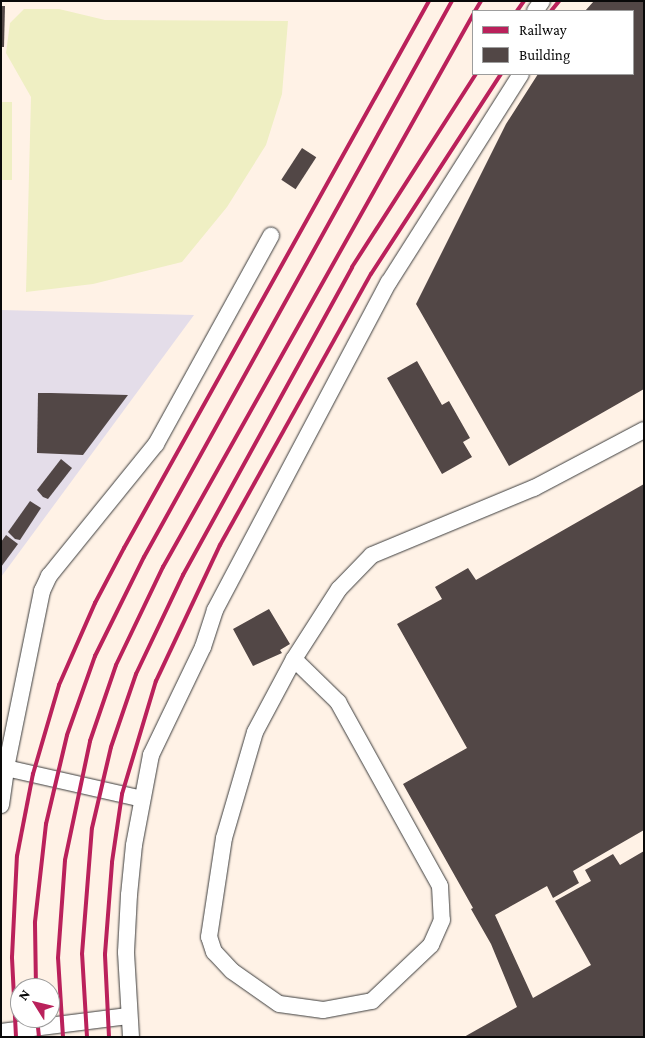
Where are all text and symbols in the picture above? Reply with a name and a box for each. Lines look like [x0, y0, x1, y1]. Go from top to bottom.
legend [472, 10, 635, 75]
text: Railway [519, 22, 567, 38]
text: Building [519, 47, 570, 63]
north arrow [10, 978, 60, 1028]
text: N [14, 986, 33, 1003]

